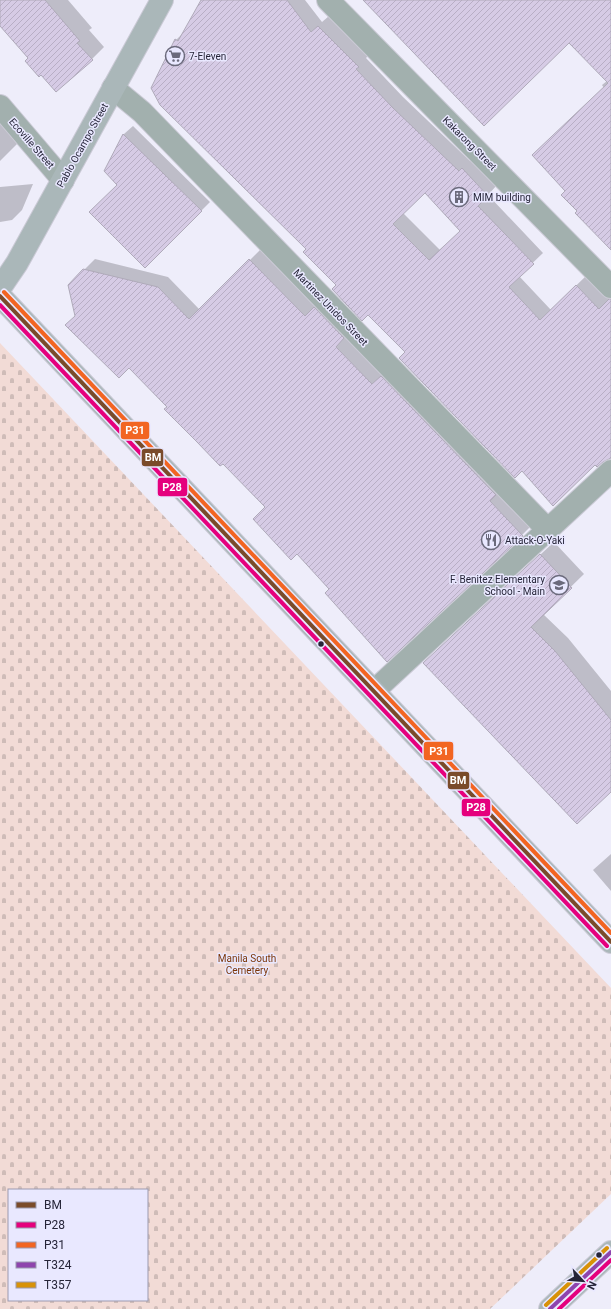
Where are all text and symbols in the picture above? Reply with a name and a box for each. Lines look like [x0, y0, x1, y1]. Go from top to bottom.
supermarket icon: 7-Eleven [164, 45, 186, 67]
place label: 7-Eleven [189, 51, 226, 62]
street label: Pablo Ocampo Street [55, 101, 110, 189]
street label: Kakarong Street [441, 114, 499, 172]
street label: Ecoville Street [7, 116, 56, 171]
building icon: MIM building [448, 186, 470, 208]
place label: MIM building [473, 192, 531, 203]
street label: Martinez Unidos Street [291, 267, 370, 348]
line badge: P31 [120, 421, 150, 440]
text: P31 [125, 424, 145, 437]
line badge: BM [141, 448, 164, 467]
text: BM [145, 451, 161, 464]
line badge: P28 [157, 477, 188, 497]
text: P28 [162, 481, 182, 494]
restaurant icon: Attack-O-Yaki [480, 529, 502, 551]
place label: Attack-O-Yaki [505, 535, 565, 546]
place label: F. Benitez Elementary School - Main [450, 574, 545, 597]
school or university icon: F. Benitez Elementary School - Main [548, 574, 570, 596]
unlabelled marker [316, 639, 326, 649]
line badge: P31 [423, 741, 454, 761]
text: P31 [429, 745, 449, 758]
line badge: BM [447, 771, 470, 790]
text: BM [450, 774, 466, 787]
line badge: P28 [461, 798, 491, 817]
text: P28 [466, 801, 486, 814]
park label: Manila South Cemetery [218, 953, 276, 976]
legend [8, 1189, 148, 1301]
text: BM [44, 1198, 62, 1212]
text: P28 [44, 1218, 65, 1232]
text: P31 [44, 1238, 65, 1252]
unlabelled marker [594, 1250, 604, 1260]
text: T324 [44, 1258, 72, 1272]
north arrow [563, 1261, 603, 1301]
text: T357 [44, 1278, 72, 1292]
text: N [584, 1279, 599, 1292]

